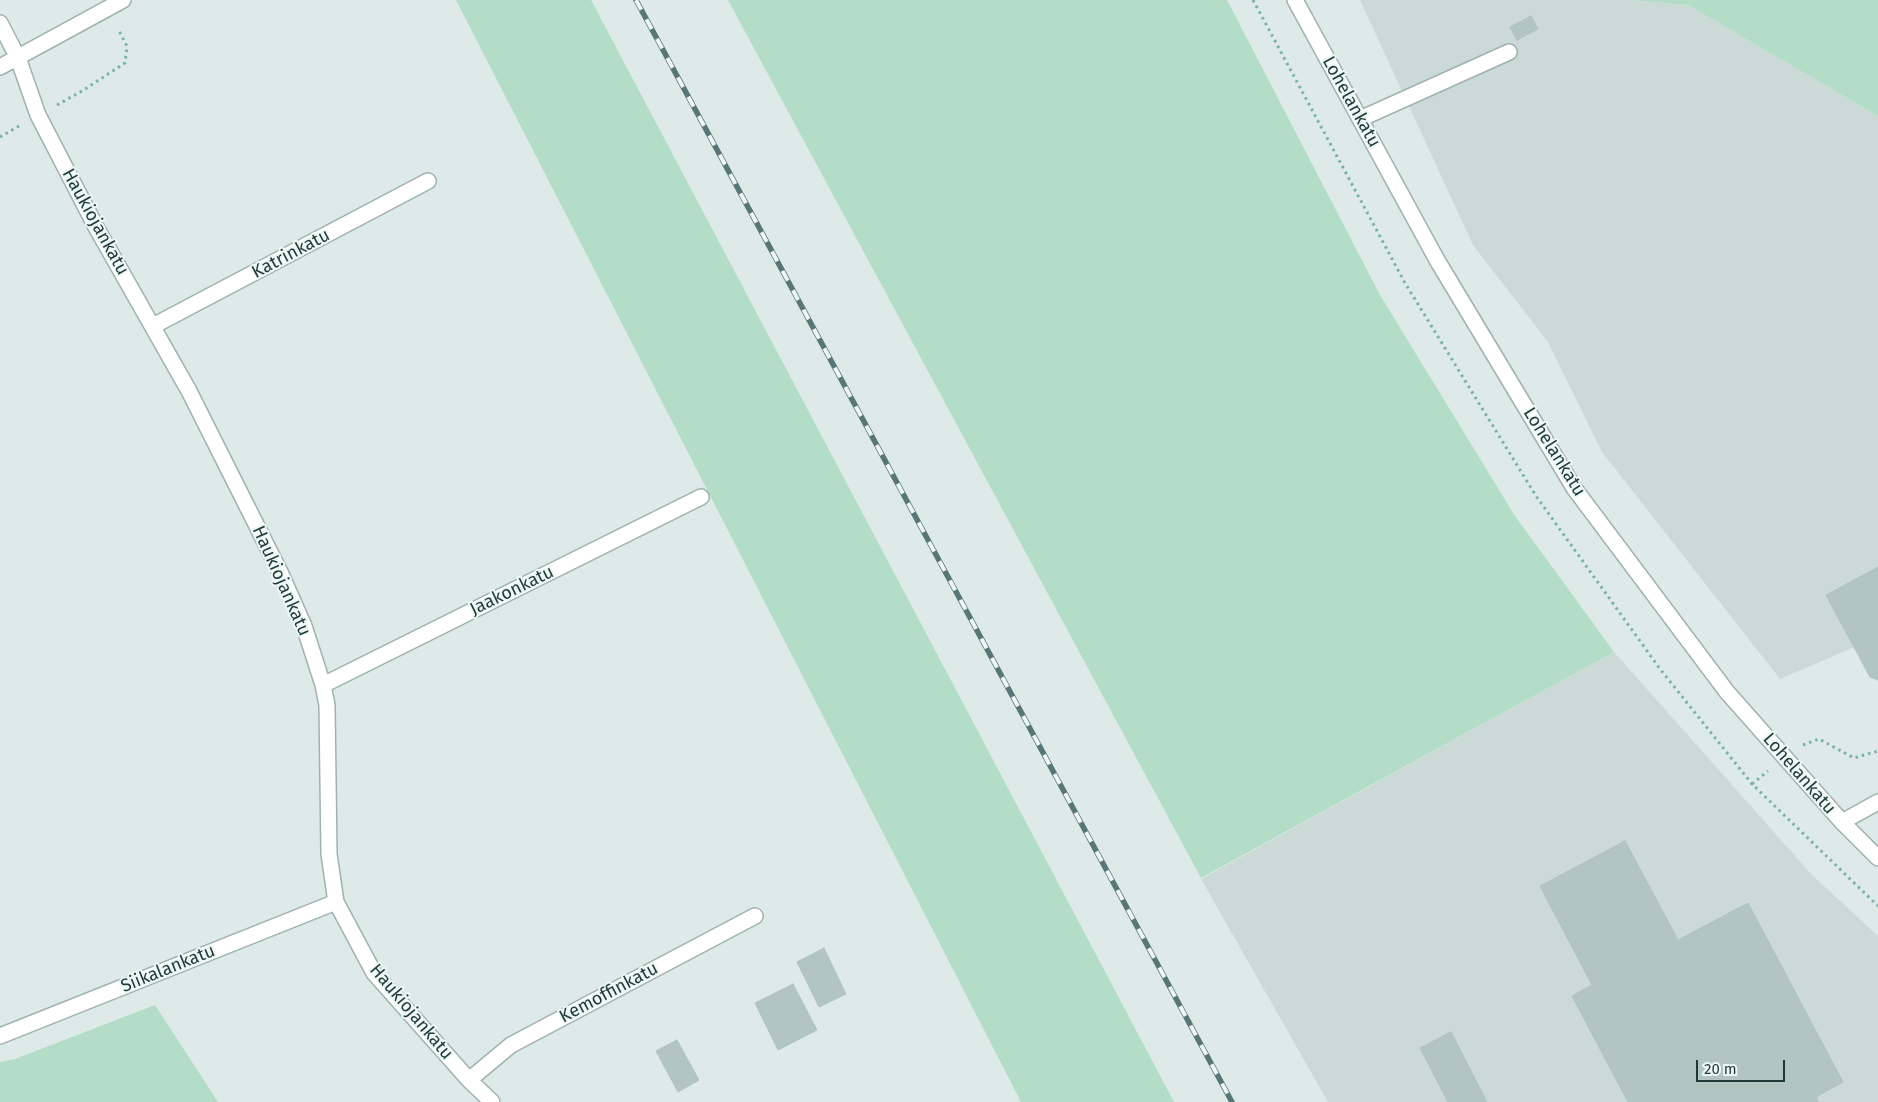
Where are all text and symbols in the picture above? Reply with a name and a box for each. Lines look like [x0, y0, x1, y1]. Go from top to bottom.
street label: Lohelankatu [1317, 53, 1385, 151]
street label: Haukiojankatu [57, 165, 133, 279]
street label: Katrinkatu [248, 224, 334, 284]
street label: Lohelankatu [1518, 404, 1590, 500]
street label: Haukiojankatu [247, 523, 315, 639]
street label: Jaakonkatu [466, 561, 558, 621]
street label: Lohelankatu [1758, 729, 1840, 819]
street label: Siikalankatu [118, 940, 218, 998]
street label: Kemoffinkatu [556, 958, 662, 1028]
street label: Haukiojankatu [365, 960, 457, 1064]
scale bar [1698, 1050, 1787, 1082]
text: 20 m [1704, 1060, 1737, 1078]

